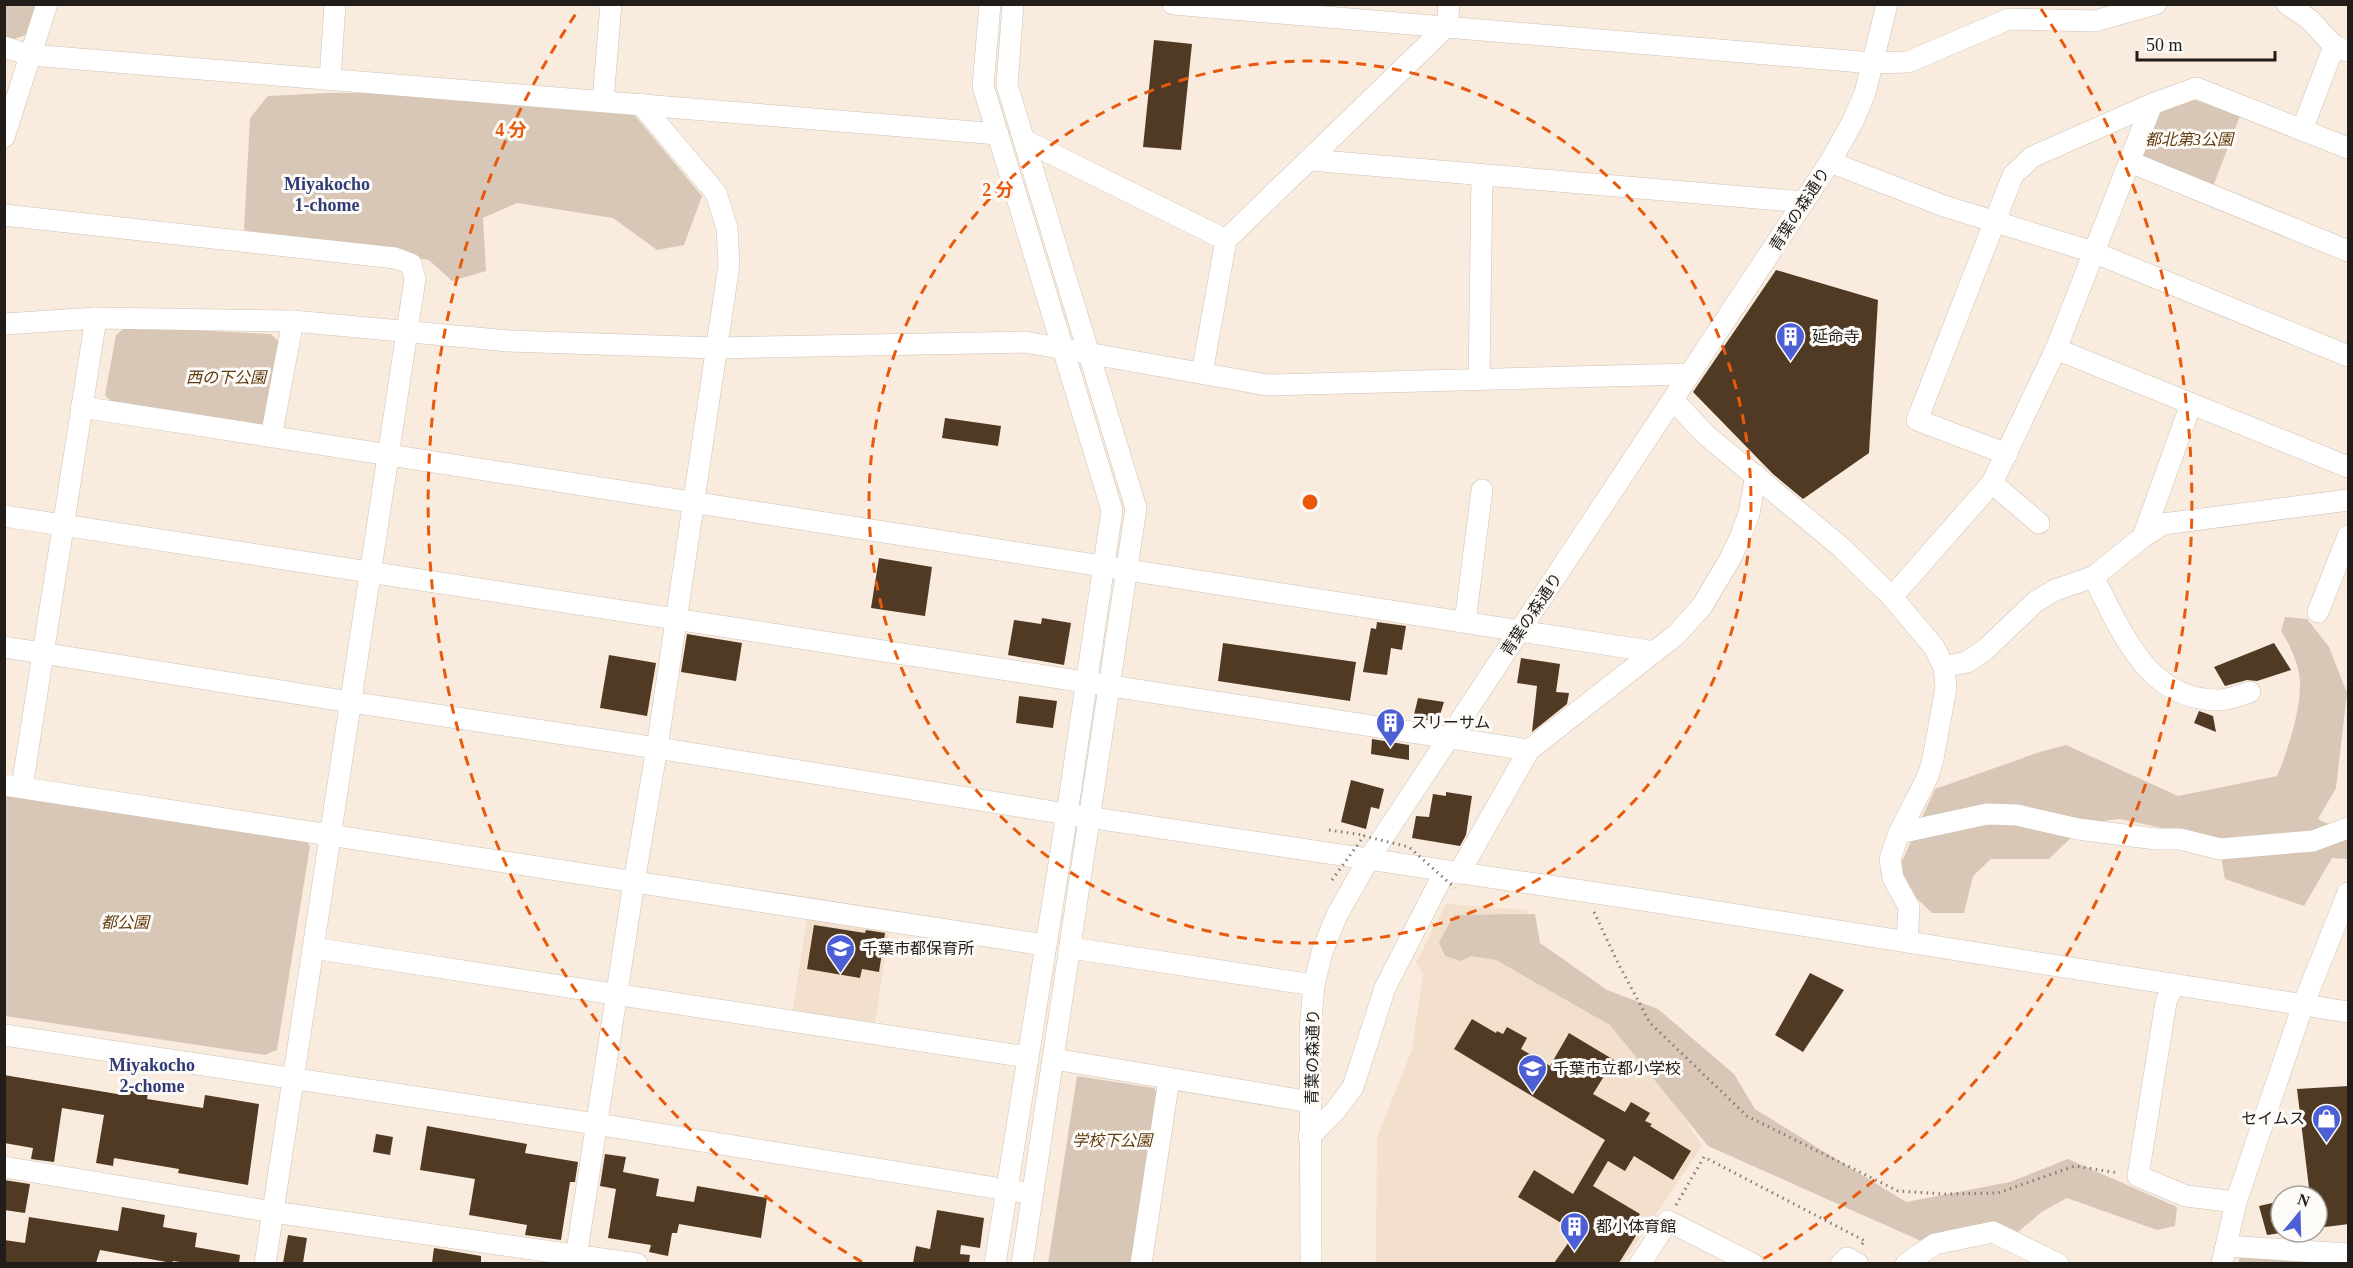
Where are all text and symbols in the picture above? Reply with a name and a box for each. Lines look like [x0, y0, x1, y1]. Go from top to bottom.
scale bar [2137, 24, 2275, 62]
text: 50 m [2146, 35, 2183, 55]
text: 4 分 [495, 120, 527, 140]
park label: 都北第3公園 [2145, 131, 2235, 148]
street label: 青葉の森通り [1766, 164, 1833, 254]
district label: Miyakocho 1-chome [284, 174, 370, 215]
text: 2 分 [982, 180, 1014, 200]
building icon: 延命寺 [1775, 320, 1807, 362]
place label: 延命寺 [1812, 328, 1860, 345]
park label: 西の下公園 [186, 369, 268, 386]
centre of rings [1300, 492, 1320, 512]
street label: 青葉の森通り [1498, 570, 1565, 659]
building icon: スリーサム [1374, 706, 1406, 748]
place label: スリーサム [1411, 714, 1490, 731]
park label: 都公園 [101, 914, 151, 931]
school or university icon: 千葉市都保育所 [825, 932, 857, 974]
place label: 千葉市都保育所 [862, 940, 974, 957]
street label: 青葉の森通り [1303, 1009, 1322, 1105]
school or university icon: 千葉市立都小学校 [1516, 1052, 1548, 1094]
district label: Miyakocho 2-chome [109, 1055, 195, 1096]
place label: 千葉市立都小学校 [1553, 1060, 1681, 1077]
shop icon: セイムス [2310, 1102, 2342, 1144]
place label: セイムス [2241, 1110, 2305, 1127]
park label: 学校下公園 [1072, 1132, 1154, 1149]
north arrow [2269, 1184, 2329, 1244]
text: N [2295, 1190, 2312, 1210]
building icon: 都小体育館 [1559, 1210, 1591, 1252]
place label: 都小体育館 [1596, 1218, 1676, 1235]

